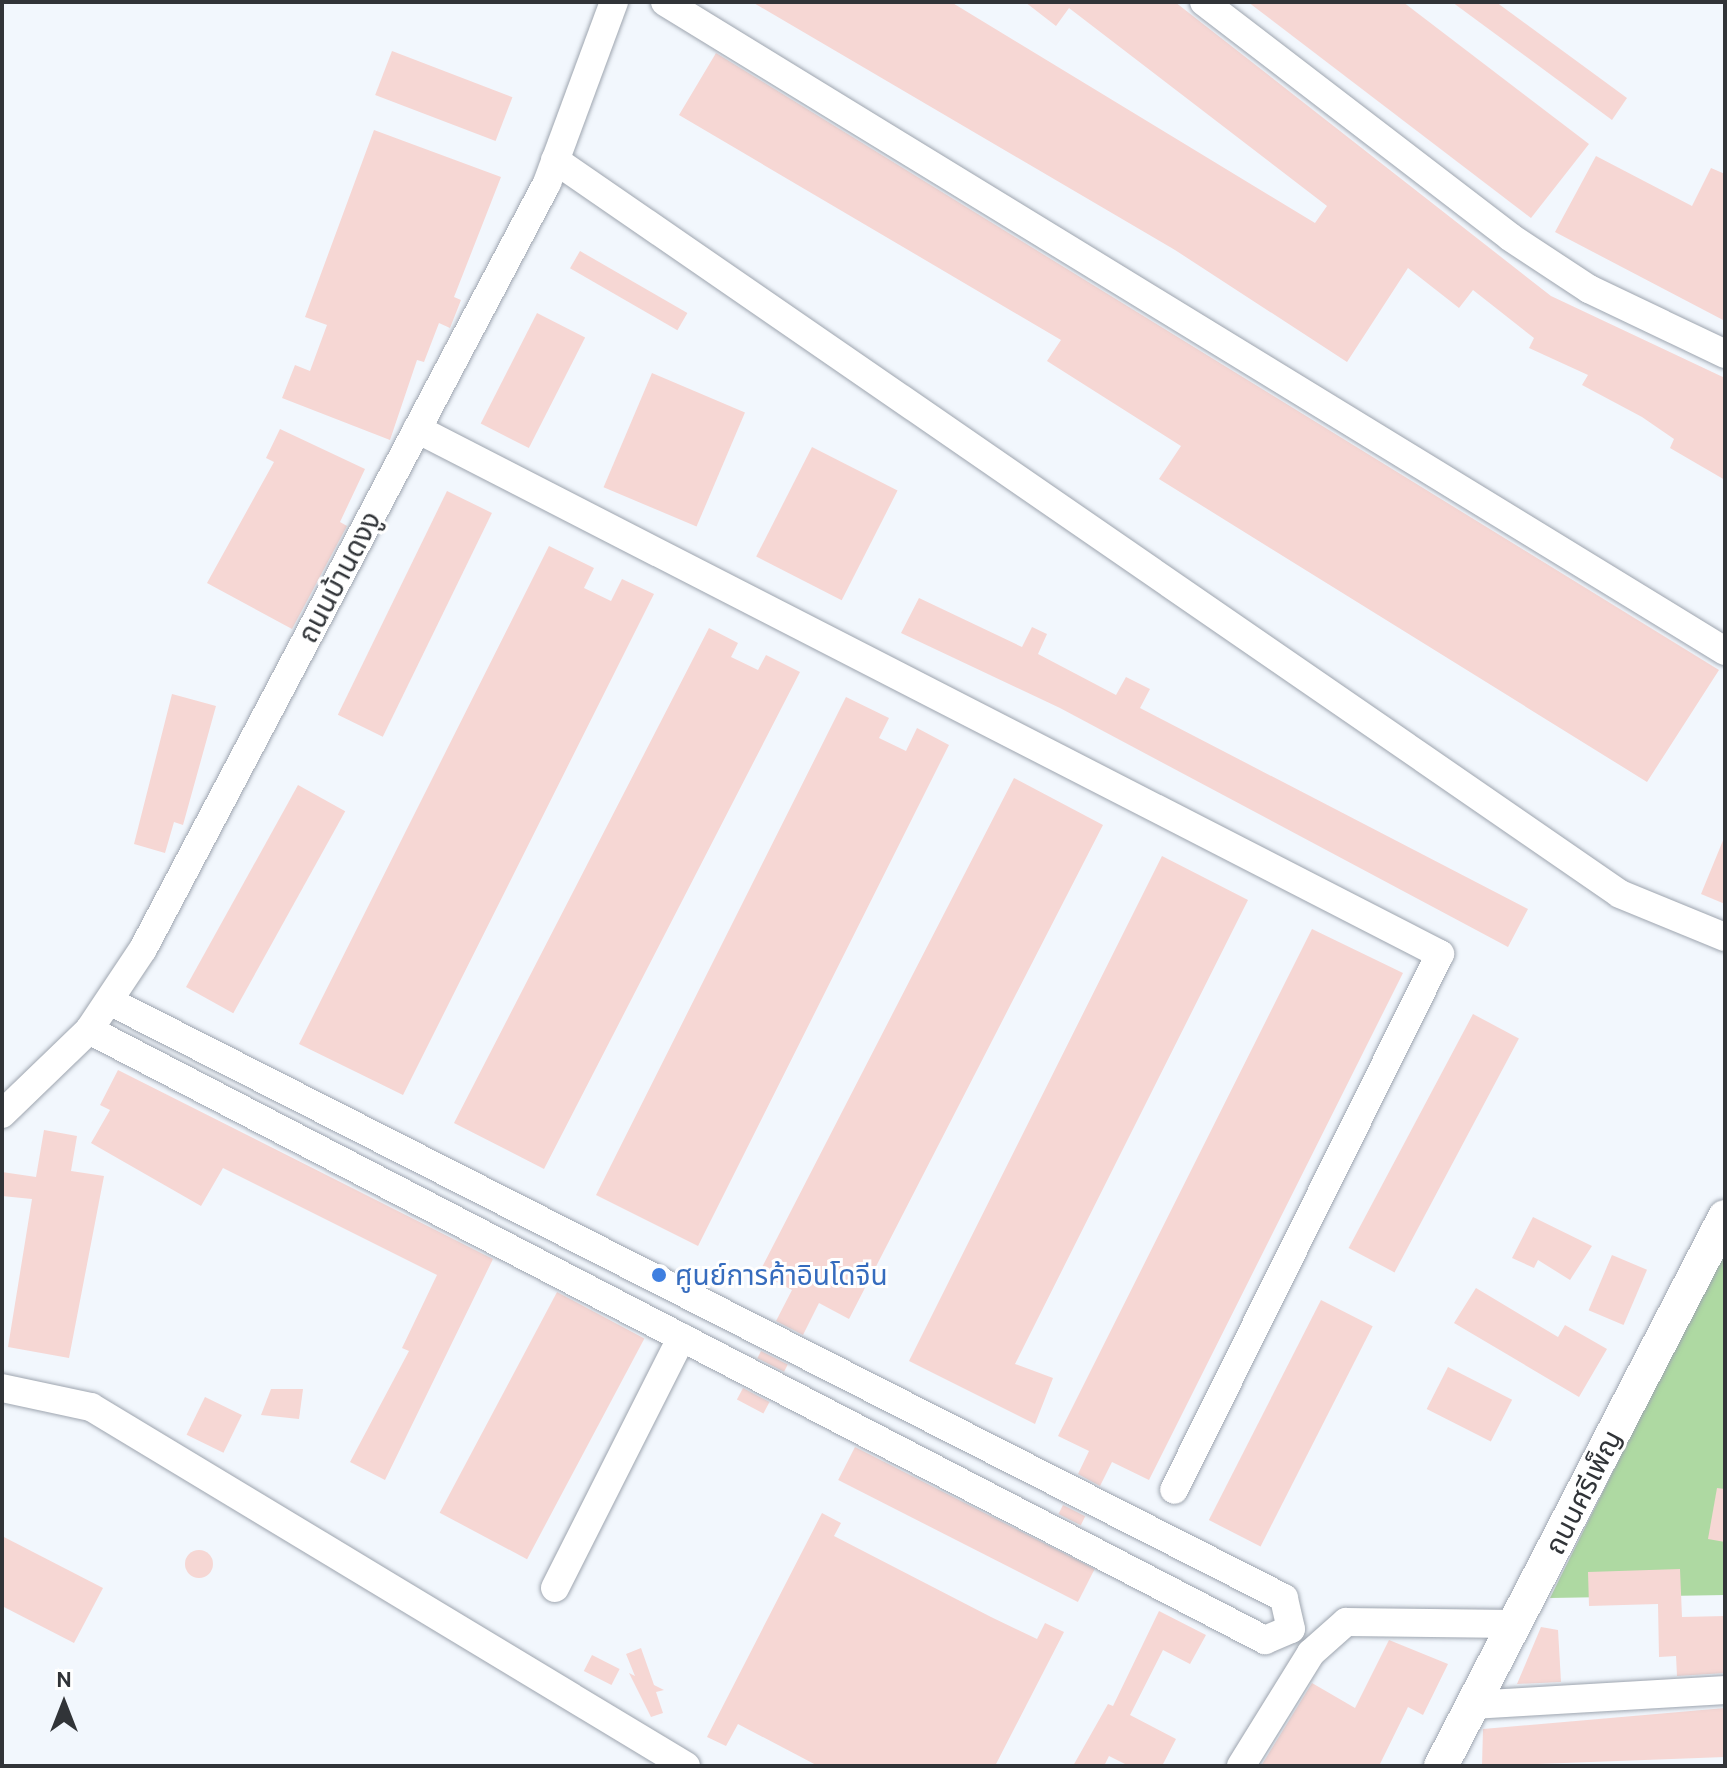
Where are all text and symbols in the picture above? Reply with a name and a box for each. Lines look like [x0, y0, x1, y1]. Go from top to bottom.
street label: ถนนบ้านดงงู [290, 506, 388, 648]
place label: ศูนย์การค้าอินโดจีน [675, 1258, 888, 1292]
marker: ศูนย์การค้าอินโดจีน [650, 1266, 668, 1284]
street label: ถนนศรีเพ็ญ [1537, 1424, 1629, 1560]
north arrow [24, 1664, 104, 1744]
text: N [56, 1666, 72, 1693]

